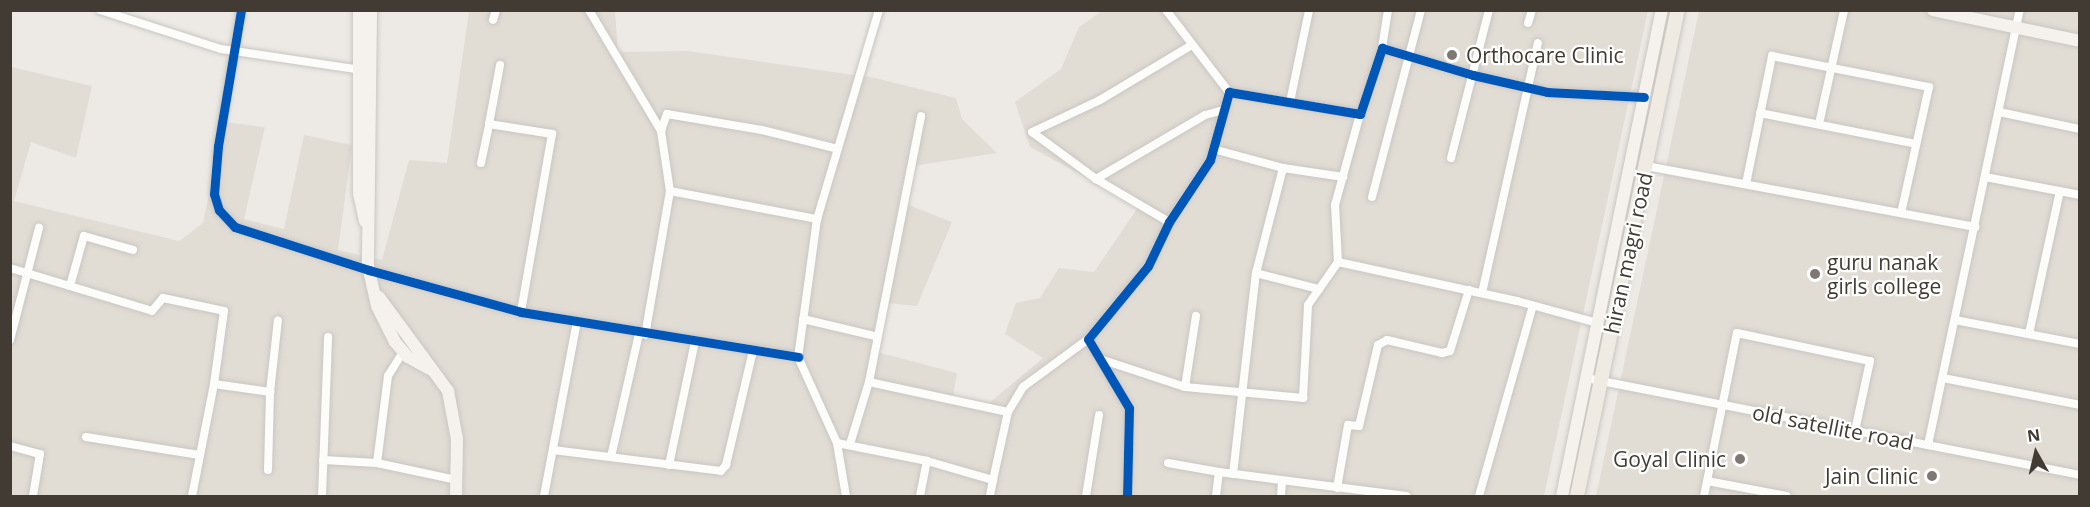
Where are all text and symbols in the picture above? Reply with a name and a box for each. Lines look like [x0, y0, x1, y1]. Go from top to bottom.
place label: Orthocare Clinic [1466, 42, 1624, 68]
marker: Orthocare Clinic [1443, 46, 1461, 64]
street label: hiran magri road [1599, 170, 1657, 336]
place label: guru nanak girls college [1827, 249, 1941, 299]
marker: guru nanak girls college [1808, 267, 1822, 281]
street label: old satellite road [1750, 399, 1916, 455]
north arrow [2006, 423, 2066, 483]
text: N [2026, 423, 2041, 447]
place label: Goyal Clinic [1613, 446, 1726, 472]
marker: Goyal Clinic [1731, 450, 1749, 468]
place label: Jain Clinic [1825, 463, 1918, 489]
marker: Jain Clinic [1923, 467, 1941, 485]

